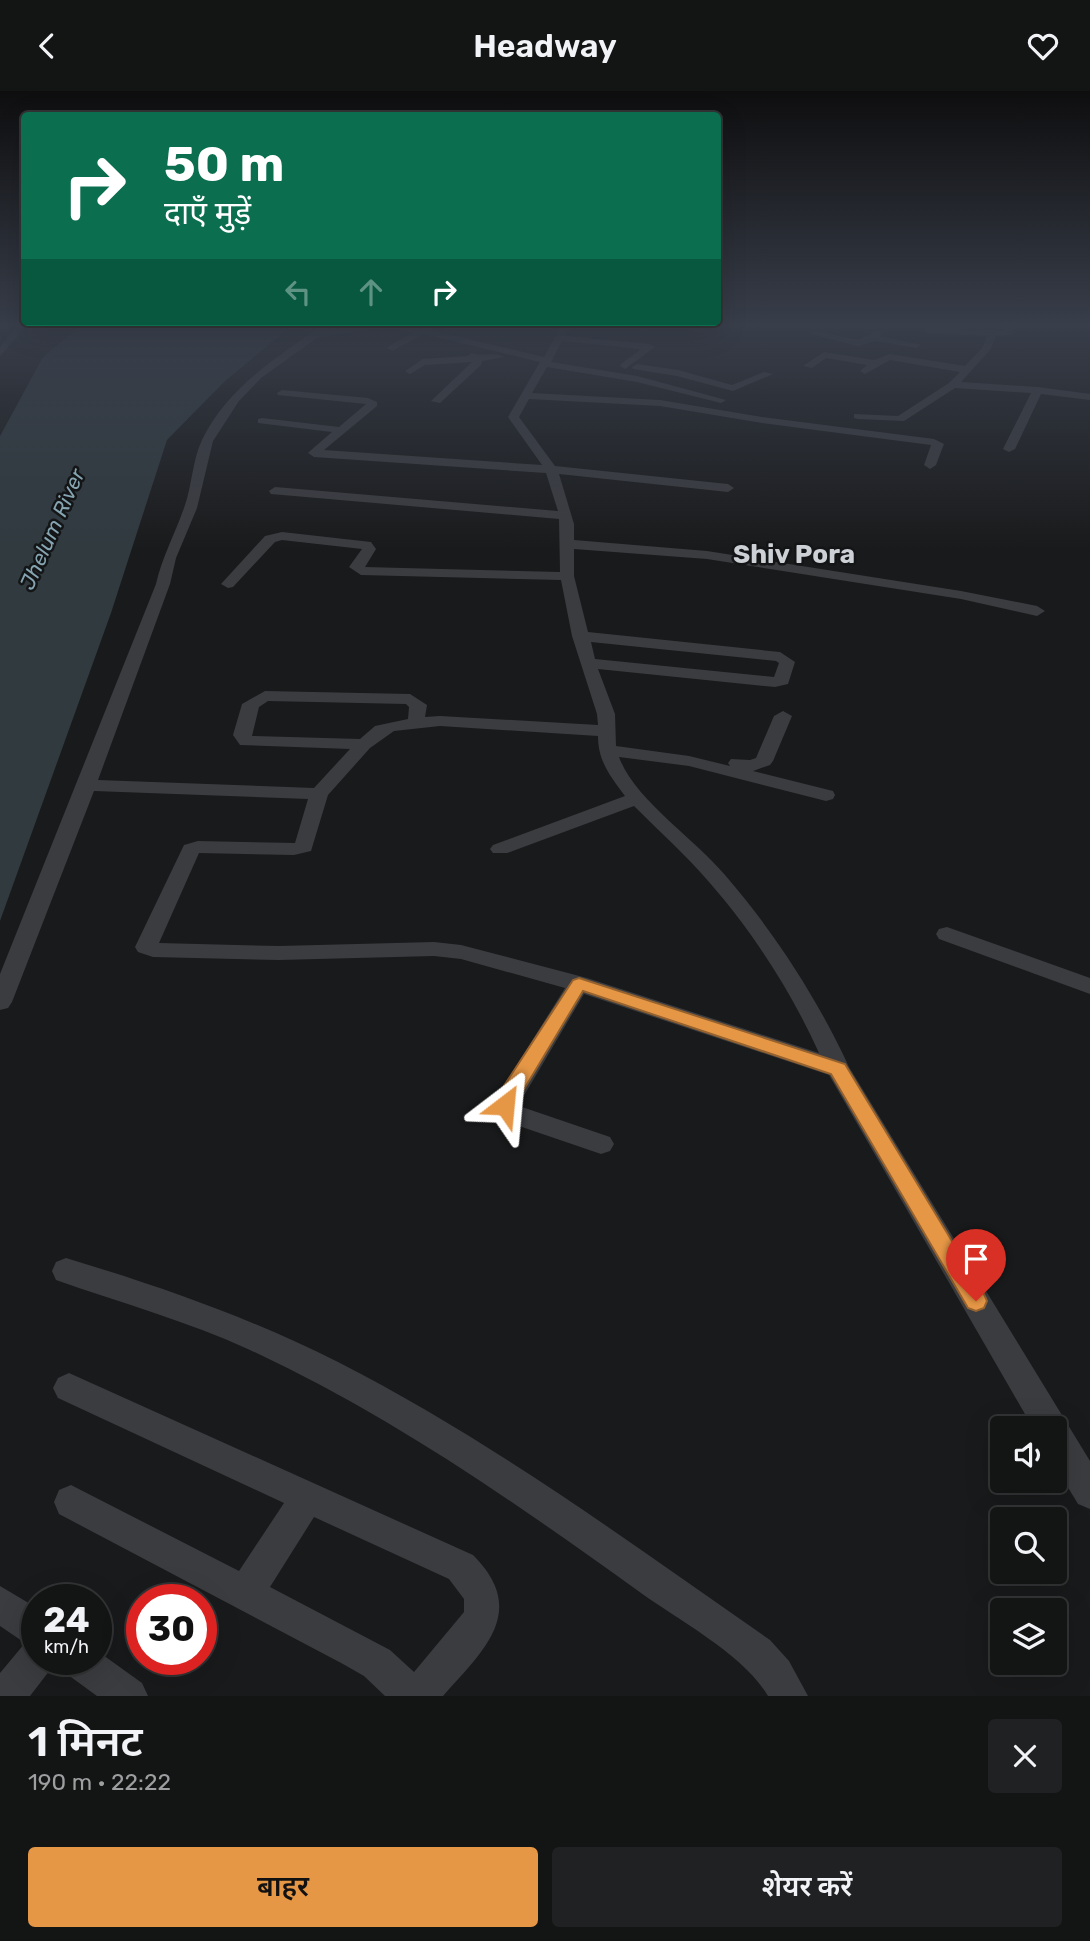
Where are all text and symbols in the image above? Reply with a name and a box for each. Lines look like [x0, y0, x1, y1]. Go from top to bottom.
icon: back [28, 27, 66, 65]
text: Headway [473, 27, 617, 65]
icon: heart [1024, 27, 1062, 65]
text: 50 m [164, 135, 284, 193]
icon: right [49, 140, 140, 231]
text: दाएँ मुड़ें [164, 194, 251, 232]
icon: left [279, 273, 317, 311]
icon: ahead [352, 273, 390, 311]
icon: right [425, 273, 463, 311]
water label: Jhelum River [14, 464, 90, 593]
district label: Shiv Pora [733, 539, 855, 570]
position arrow [468, 1068, 542, 1142]
pin [946, 1229, 1006, 1301]
icon: arrive [957, 1240, 995, 1278]
map controls [990, 1416, 1067, 1675]
button: sound [990, 1416, 1067, 1493]
button: search [990, 1507, 1067, 1584]
speed limit sign: 30 [126, 1584, 217, 1675]
button: layers [990, 1598, 1067, 1675]
text: 24 [43, 1599, 90, 1641]
text: km/h [44, 1636, 89, 1658]
text: 1 मिनट [28, 1717, 143, 1767]
button: close [988, 1719, 1062, 1793]
text: 190 m · 22:22 [28, 1768, 171, 1796]
button: बाहर [28, 1847, 538, 1927]
button: शेयर करें [552, 1847, 1062, 1927]

